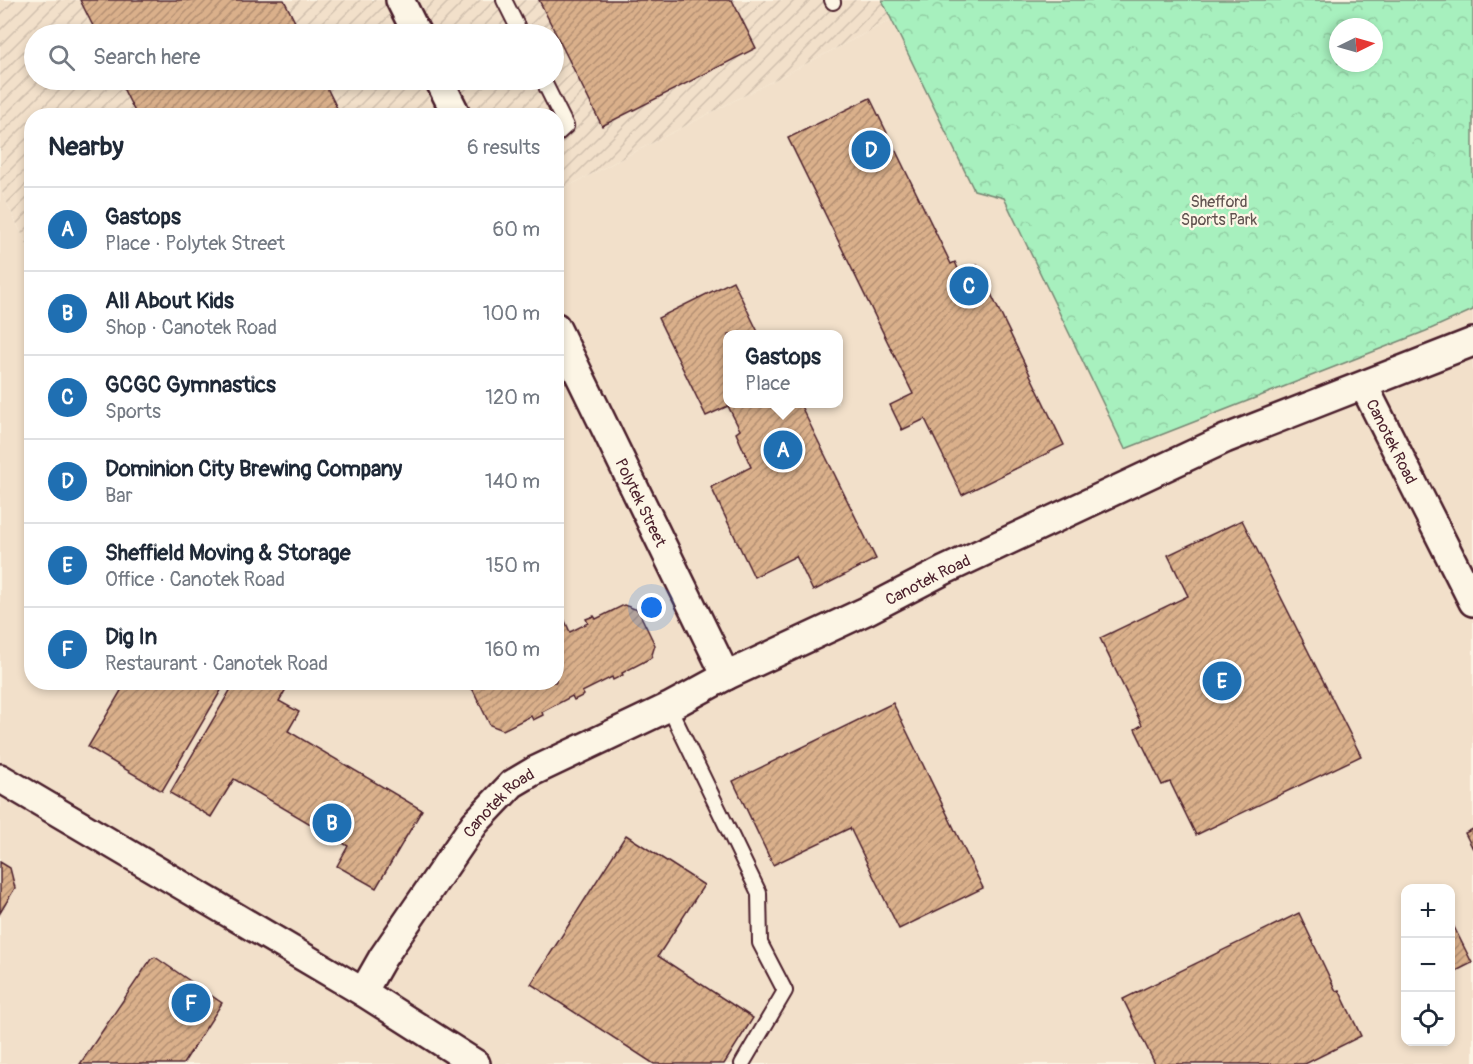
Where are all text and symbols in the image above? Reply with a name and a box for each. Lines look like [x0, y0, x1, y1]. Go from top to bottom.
north arrow [1329, 18, 1383, 72]
search box [24, 24, 564, 90]
icon: search [45, 41, 78, 74]
text: Search here [93, 43, 200, 71]
pin: D [852, 128, 890, 172]
text: Nearby [48, 131, 124, 163]
text: 6 results [467, 135, 540, 160]
park label: Shefford Sports Park [1181, 192, 1257, 230]
text: Gastops [105, 203, 181, 231]
text: A [61, 217, 74, 242]
text: 60 m [493, 217, 540, 242]
text: Place · Polytek Street [105, 231, 285, 256]
pin: C [950, 264, 988, 308]
text: All About Kids [105, 287, 234, 315]
text: B [62, 301, 73, 326]
text: 100 m [483, 301, 540, 326]
text: Shop · Canotek Road [105, 315, 277, 340]
popup [723, 330, 843, 408]
text: Gastops [745, 343, 821, 371]
text: GCGC Gymnastics [105, 371, 276, 399]
text: Place [745, 371, 790, 396]
text: C [61, 385, 74, 410]
text: 120 m [485, 385, 540, 410]
street label: Canotek Road [1361, 396, 1421, 488]
text: Sports [105, 399, 161, 424]
pin: A [764, 428, 802, 472]
text: Dominion City Brewing Company [105, 455, 402, 483]
street label: Polytek Street [610, 455, 671, 551]
text: D [61, 469, 74, 494]
text: 140 m [485, 469, 540, 494]
text: Bar [105, 483, 133, 508]
text: Sheffield Moving & Storage [105, 539, 351, 567]
street label: Canotek Road [882, 551, 974, 610]
text: E [62, 553, 73, 578]
text: 150 m [486, 553, 540, 578]
text: Office · Canotek Road [105, 567, 285, 592]
your location [637, 593, 666, 622]
text: Dig In [105, 623, 157, 651]
text: F [61, 637, 74, 662]
text: 160 m [485, 637, 540, 662]
text: Restaurant · Canotek Road [105, 651, 328, 676]
pin: E [1202, 658, 1242, 704]
street label: Canotek Road [459, 764, 538, 842]
pin: B [312, 800, 352, 846]
map controls [1401, 884, 1455, 1046]
button: + [1401, 884, 1455, 938]
button: − [1401, 938, 1455, 992]
pin: F [172, 980, 210, 1026]
button: locate [1401, 992, 1455, 1046]

